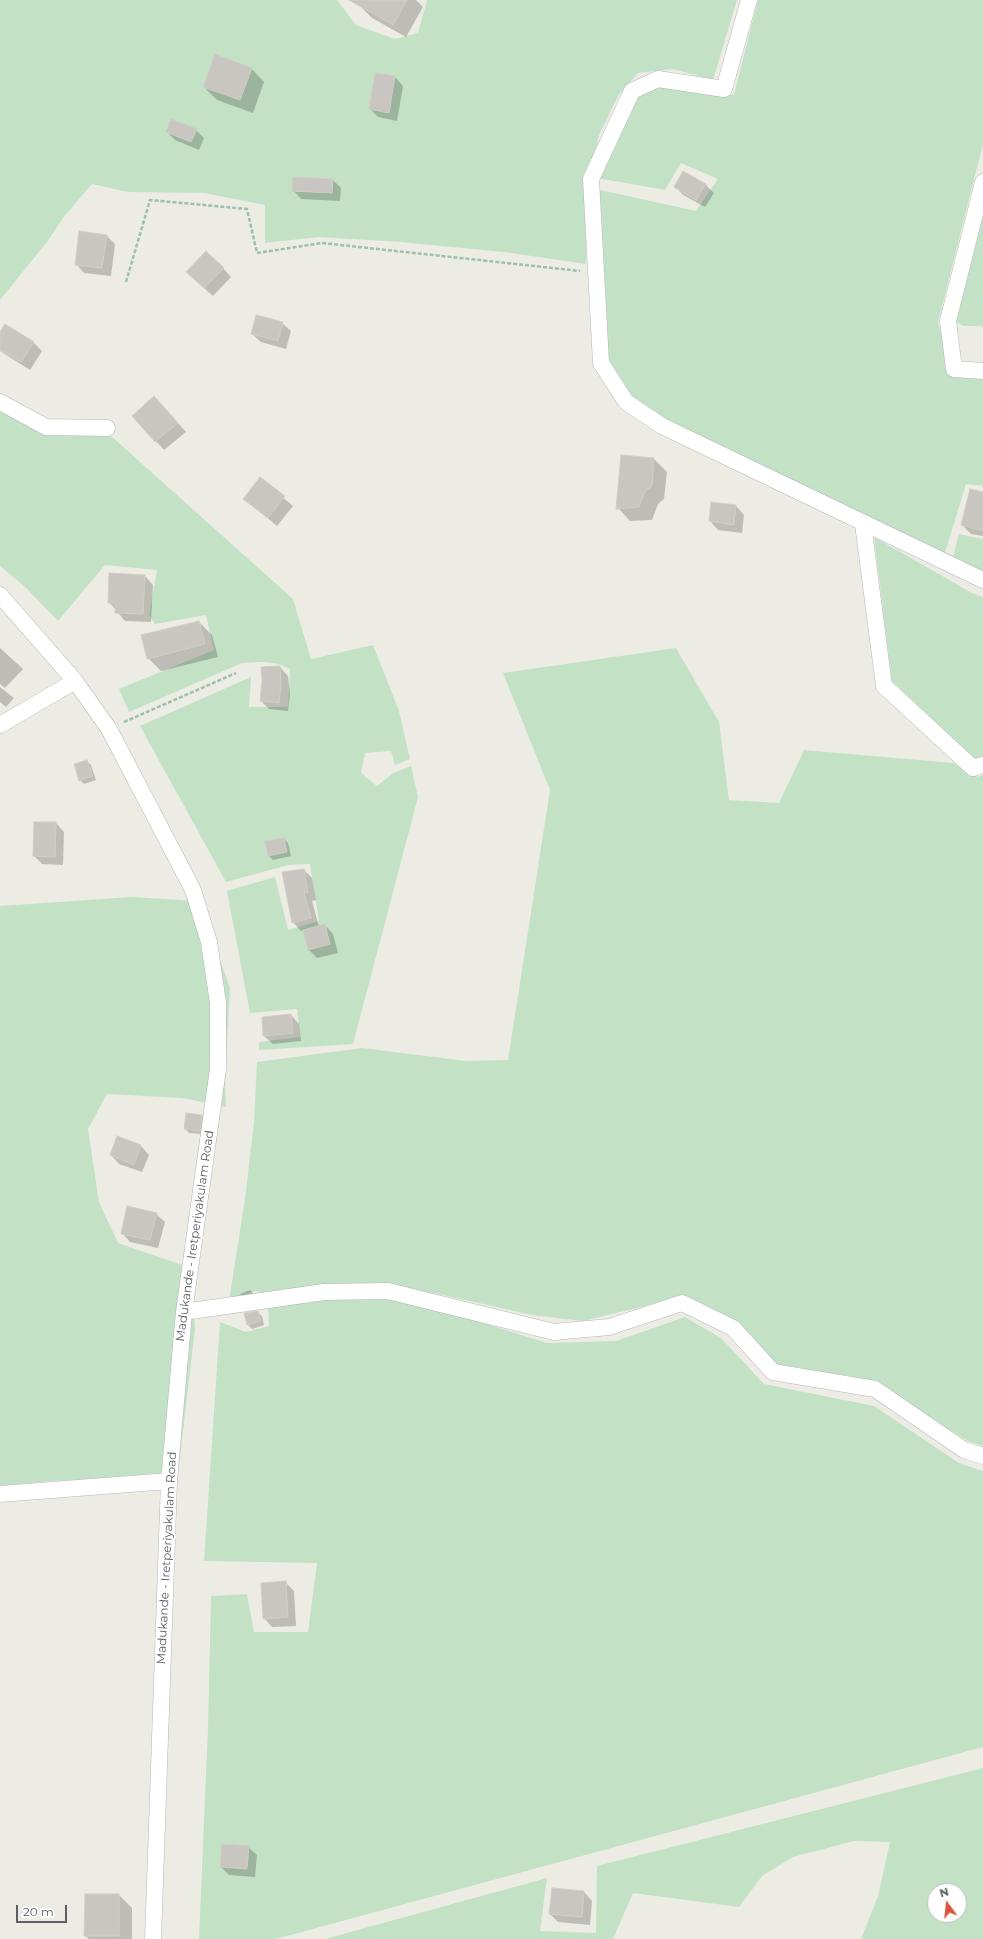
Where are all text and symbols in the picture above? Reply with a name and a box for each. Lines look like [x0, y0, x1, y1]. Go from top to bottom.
street label: Madukande - Iretperiyakulam Road [173, 1130, 217, 1342]
street label: Madukande - Iretperiyakulam Road [154, 1451, 180, 1665]
north arrow [927, 1883, 967, 1923]
text: N [938, 1884, 950, 1900]
scale bar [18, 1897, 69, 1923]
text: 20 m [23, 1904, 54, 1919]

